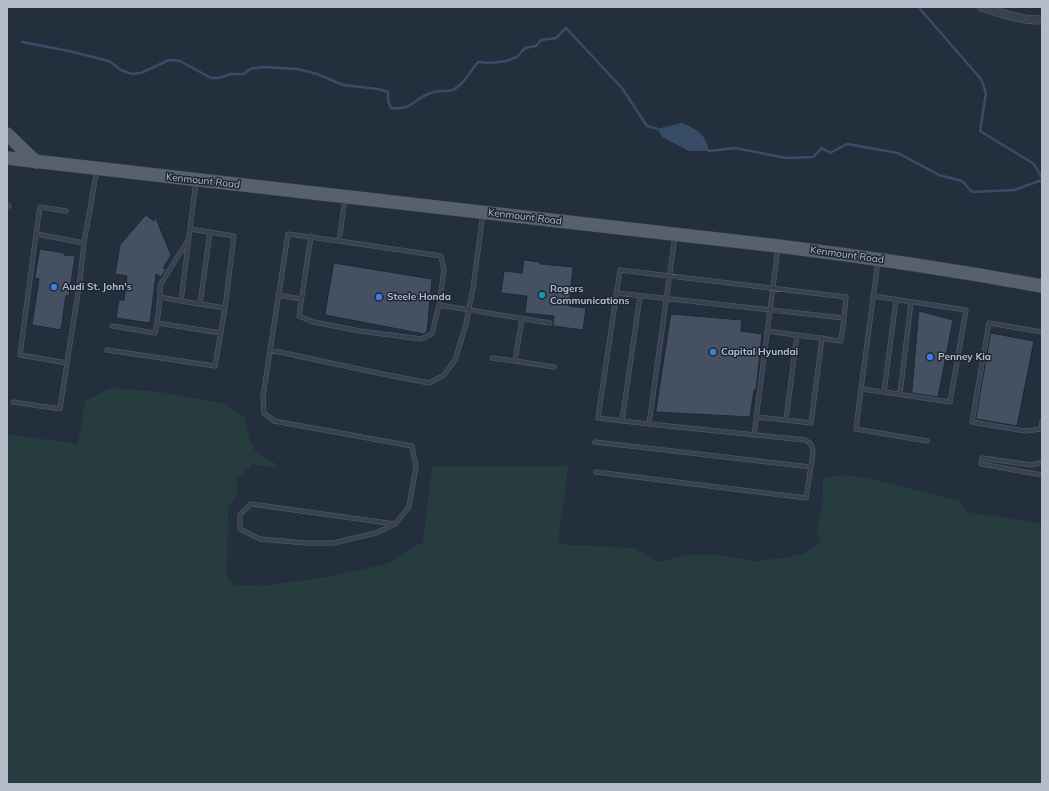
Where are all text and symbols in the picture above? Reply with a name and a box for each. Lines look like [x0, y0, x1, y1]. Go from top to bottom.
street label: Kenmount Road [165, 171, 241, 191]
street label: Kenmount Road [487, 207, 563, 227]
street label: Kenmount Road [809, 244, 885, 266]
place label: Audi St. John's [62, 281, 132, 293]
marker: Audi St. John's [49, 282, 59, 292]
place label: Rogers Communications [550, 283, 630, 306]
marker: Rogers Communications [537, 290, 547, 300]
place label: Steele Honda [387, 291, 451, 303]
marker: Steele Honda [374, 292, 384, 302]
place label: Capital Hyundai [721, 346, 798, 358]
marker: Capital Hyundai [708, 347, 718, 357]
place label: Penney Kia [938, 351, 991, 363]
marker: Penney Kia [925, 352, 935, 362]

